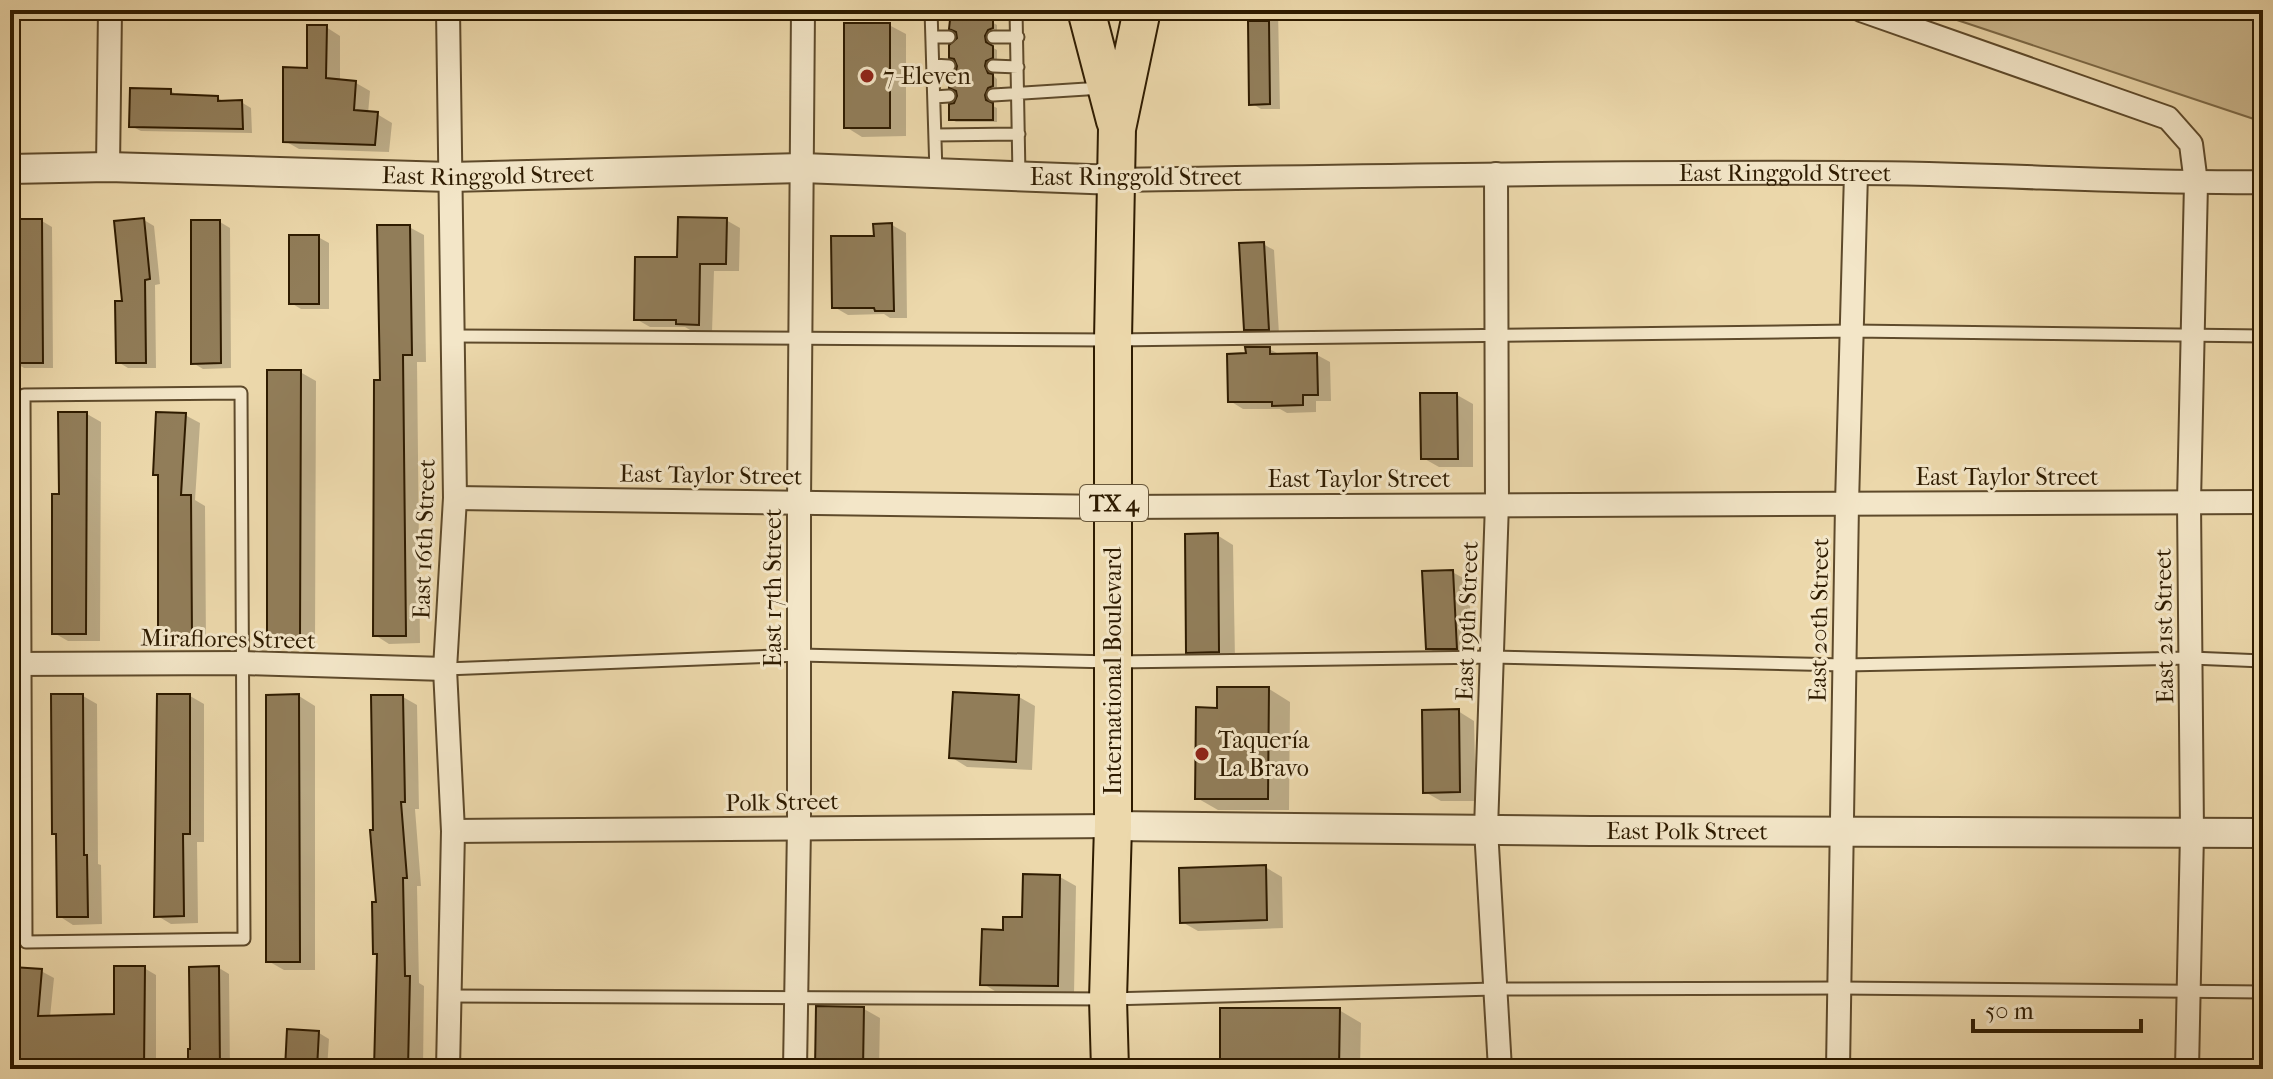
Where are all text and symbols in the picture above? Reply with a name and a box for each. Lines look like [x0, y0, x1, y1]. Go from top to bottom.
place label: 7-Eleven [883, 62, 971, 90]
marker: 7-Eleven [858, 67, 876, 85]
street label: East Ringgold Street [381, 159, 595, 191]
street label: East Ringgold Street [1679, 159, 1892, 187]
street label: East Ringgold Street [1030, 163, 1243, 191]
street label: East 16th Street [407, 458, 441, 620]
street label: East Taylor Street [619, 459, 803, 491]
street label: East Taylor Street [1916, 463, 2099, 491]
street label: East Taylor Street [1268, 465, 1451, 493]
road number: TX 4 [1080, 485, 1148, 521]
street label: East 17th Street [759, 508, 787, 668]
street label: East 20th Street [1804, 537, 1834, 702]
street label: East 19th Street [1450, 540, 1484, 701]
street label: International Boulevard [1099, 546, 1127, 795]
street label: East 21st Street [2149, 548, 2179, 704]
street label: Miraflores Street [140, 623, 316, 655]
place label: Taquería La Bravo [1218, 726, 1310, 782]
marker: Taquería La Bravo [1193, 745, 1211, 763]
street label: Polk Street [725, 787, 839, 817]
street label: East Polk Street [1606, 817, 1768, 846]
scale bar [1973, 983, 2141, 1033]
text: 50 m [1985, 997, 2034, 1025]

